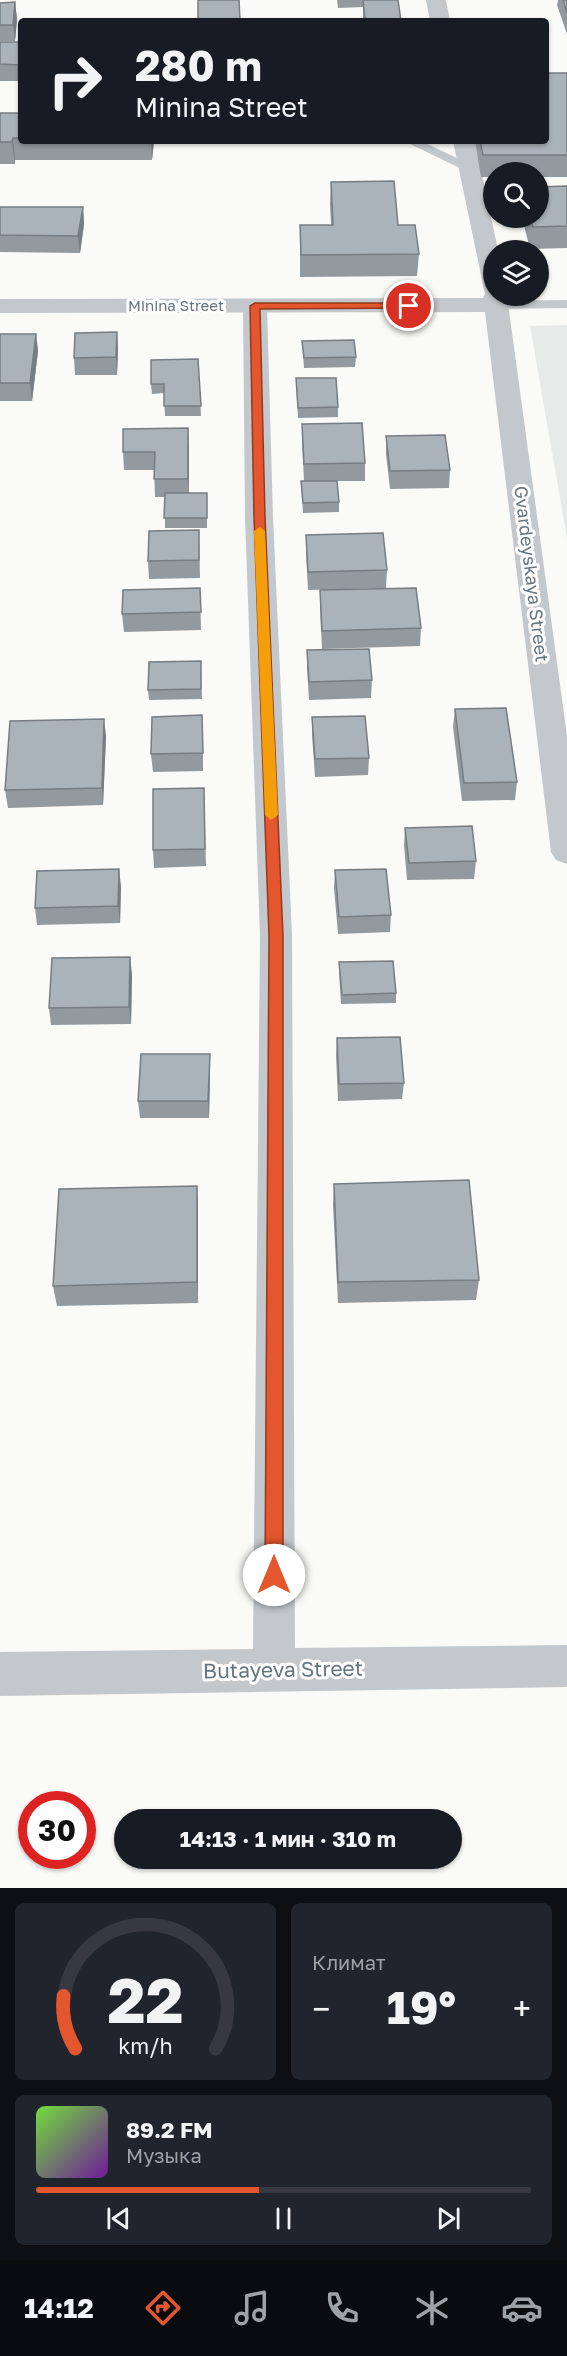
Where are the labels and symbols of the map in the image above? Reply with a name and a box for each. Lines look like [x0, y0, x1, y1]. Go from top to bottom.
pin [383, 280, 434, 331]
street label: Minina Street [128, 296, 224, 314]
street label: Gvardeyskaya Street [510, 485, 554, 663]
position arrow [242, 1543, 306, 1607]
street label: Butayeva Street [203, 1655, 363, 1683]
speed limit sign: 30 [18, 1791, 96, 1869]

